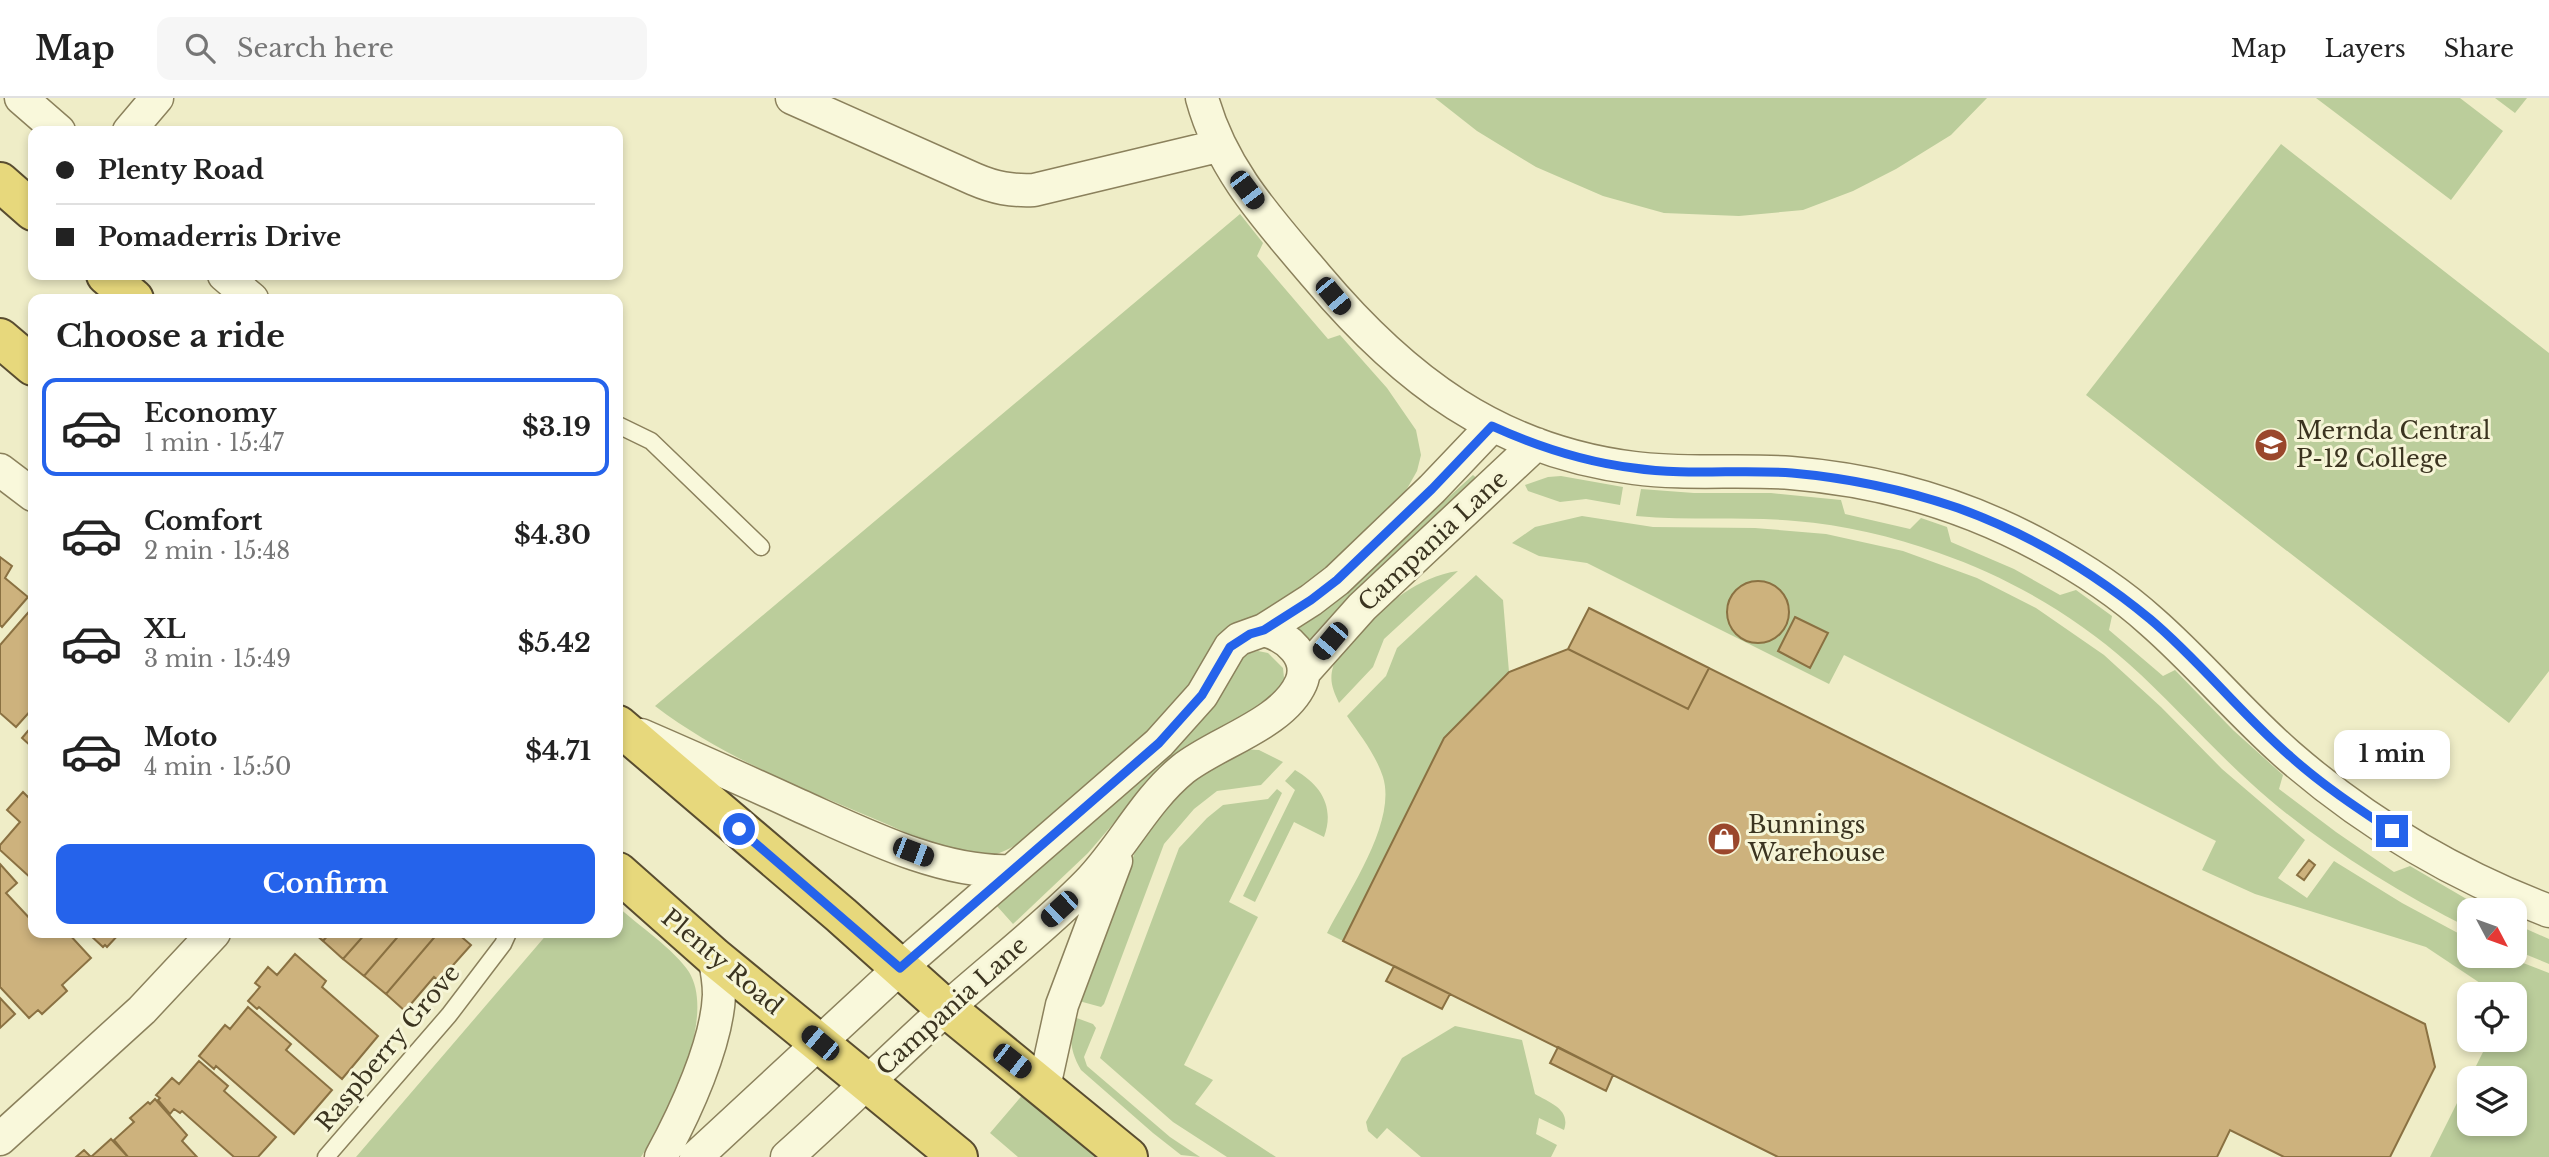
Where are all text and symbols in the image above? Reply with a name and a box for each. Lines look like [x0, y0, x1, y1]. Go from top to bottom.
search box [157, 17, 647, 80]
text: Map [35, 28, 115, 69]
icon: search [181, 29, 219, 67]
text: Search here [237, 32, 394, 64]
text: Map [2231, 34, 2287, 63]
text: Layers [2325, 34, 2406, 63]
text: Share [2444, 34, 2514, 63]
text: Plenty Road [98, 154, 264, 186]
car [1226, 167, 1269, 213]
text: Pomaderris Drive [98, 221, 341, 253]
car [1312, 273, 1355, 319]
text: Choose a ride [56, 316, 285, 356]
icon: car [60, 396, 123, 459]
text: Economy [144, 397, 277, 429]
text: $3.19 [522, 411, 591, 443]
place label: Mernda Central P-12 College [2296, 416, 2491, 473]
school or university icon: Mernda Central P-12 College [2252, 426, 2290, 464]
text: 1 min · 15:47 [144, 429, 284, 457]
street label: Campania Lane [1352, 464, 1513, 617]
icon: car [60, 504, 123, 567]
text: Comfort [144, 505, 262, 537]
text: $4.30 [514, 519, 591, 551]
text: 2 min · 15:48 [144, 537, 290, 565]
icon: car [60, 612, 123, 675]
text: XL [144, 613, 186, 645]
car [1309, 618, 1352, 664]
text: $5.42 [518, 627, 591, 659]
text: 3 min · 15:49 [144, 645, 291, 673]
icon: car [60, 720, 123, 783]
text: Moto [144, 721, 217, 753]
callout: 1 min [2334, 730, 2450, 778]
text: $4.71 [525, 735, 591, 767]
text: 1 min [2359, 740, 2425, 768]
text: 4 min · 15:50 [144, 753, 292, 781]
place label: Bunnings Warehouse [1747, 810, 1885, 867]
route start [723, 813, 755, 845]
route end [2376, 815, 2408, 847]
shop icon: Bunnings Warehouse [1705, 820, 1743, 858]
car [890, 835, 937, 869]
button: Confirm [56, 844, 595, 924]
car [1037, 887, 1082, 931]
north arrow [2457, 898, 2527, 968]
map controls [2457, 898, 2527, 1136]
street label: Plenty Road [656, 903, 789, 1021]
street label: Campania Lane [870, 930, 1033, 1081]
street label: Raspberry Grove [310, 959, 466, 1137]
button: locate [2457, 982, 2527, 1052]
car [798, 1021, 843, 1065]
car [989, 1040, 1036, 1082]
button: layers [2457, 1066, 2527, 1136]

